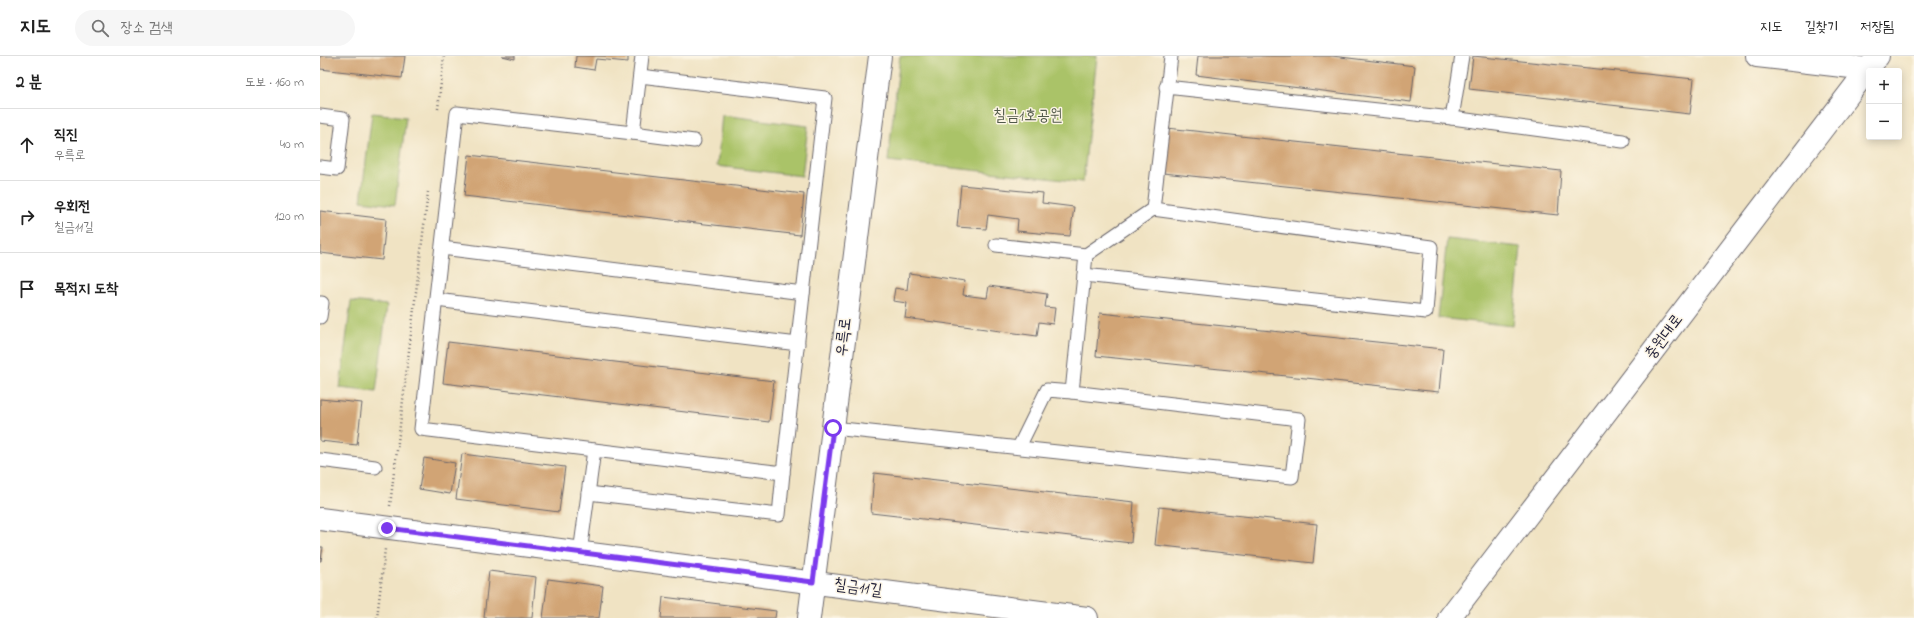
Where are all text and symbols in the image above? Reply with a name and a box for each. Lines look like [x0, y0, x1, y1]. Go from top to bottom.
search box [75, 10, 355, 46]
text: 지도 [20, 14, 51, 41]
icon: search [89, 17, 111, 39]
text: 장소 검색 [121, 17, 173, 39]
text: 지도 [1760, 17, 1782, 38]
text: 길찾기 [1804, 17, 1838, 38]
text: 저장됨 [1860, 17, 1894, 38]
map controls [1866, 68, 1902, 140]
button: + [1866, 68, 1902, 104]
text: 2 분 [16, 70, 42, 95]
text: 도보 · 160 m [245, 73, 304, 92]
park label: 칠금1호공원 [993, 104, 1063, 128]
button: − [1866, 104, 1902, 140]
text: 직진 [54, 124, 78, 146]
icon: ahead [16, 134, 38, 156]
text: 40 m [280, 135, 304, 154]
text: 우륵로 [54, 146, 85, 165]
text: 우회전 [54, 196, 90, 218]
icon: right [16, 206, 38, 228]
text: 120 m [274, 207, 304, 226]
text: 칠금11길 [54, 218, 94, 237]
icon: arrive [16, 278, 38, 300]
text: 목적지 도착 [54, 278, 118, 300]
street label: 충원대로 [1639, 309, 1689, 365]
street label: 우륵로 [830, 316, 858, 358]
route start [824, 419, 842, 437]
route end [378, 519, 396, 537]
street label: 칠금11길 [832, 573, 884, 603]

